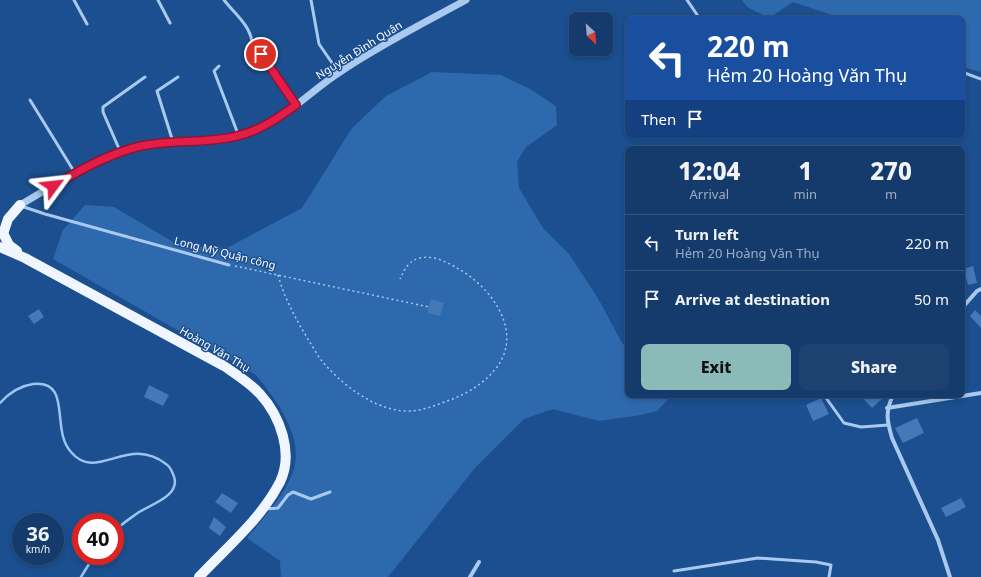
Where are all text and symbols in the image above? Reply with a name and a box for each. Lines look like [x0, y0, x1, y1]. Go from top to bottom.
north arrow [569, 12, 613, 56]
map controls [569, 12, 613, 56]
street label: Nguyễn Đình Quân [313, 17, 405, 82]
text: 220 m [707, 27, 790, 65]
icon: left [641, 32, 693, 84]
pin [244, 37, 278, 71]
icon: arrive [250, 43, 272, 65]
text: Hẻm 20 Hoàng Văn Thụ [707, 63, 907, 87]
icon: arrive [684, 108, 706, 130]
text: Then [641, 109, 676, 129]
text: 12:04 [678, 154, 740, 187]
text: 1 [798, 154, 812, 187]
text: 270 [870, 154, 912, 187]
position arrow [32, 165, 74, 207]
text: Arrival [689, 185, 729, 203]
text: min [794, 185, 817, 203]
text: m [885, 185, 897, 203]
text: Turn left [675, 224, 739, 244]
icon: left [641, 232, 663, 254]
street label: Long Mỹ Quận công [173, 233, 277, 272]
text: 220 m [905, 233, 949, 253]
text: Hẻm 20 Hoàng Văn Thụ [675, 244, 820, 262]
icon: arrive [641, 288, 663, 310]
text: Arrive at destination [675, 289, 830, 309]
text: 50 m [914, 289, 949, 309]
street label: Hoàng Văn Thụ [177, 322, 253, 375]
button: Exit [641, 344, 791, 390]
button: Share [799, 344, 949, 390]
speed limit sign: 40 [72, 513, 124, 565]
text: 36 [27, 520, 49, 547]
text: km/h [26, 542, 50, 556]

